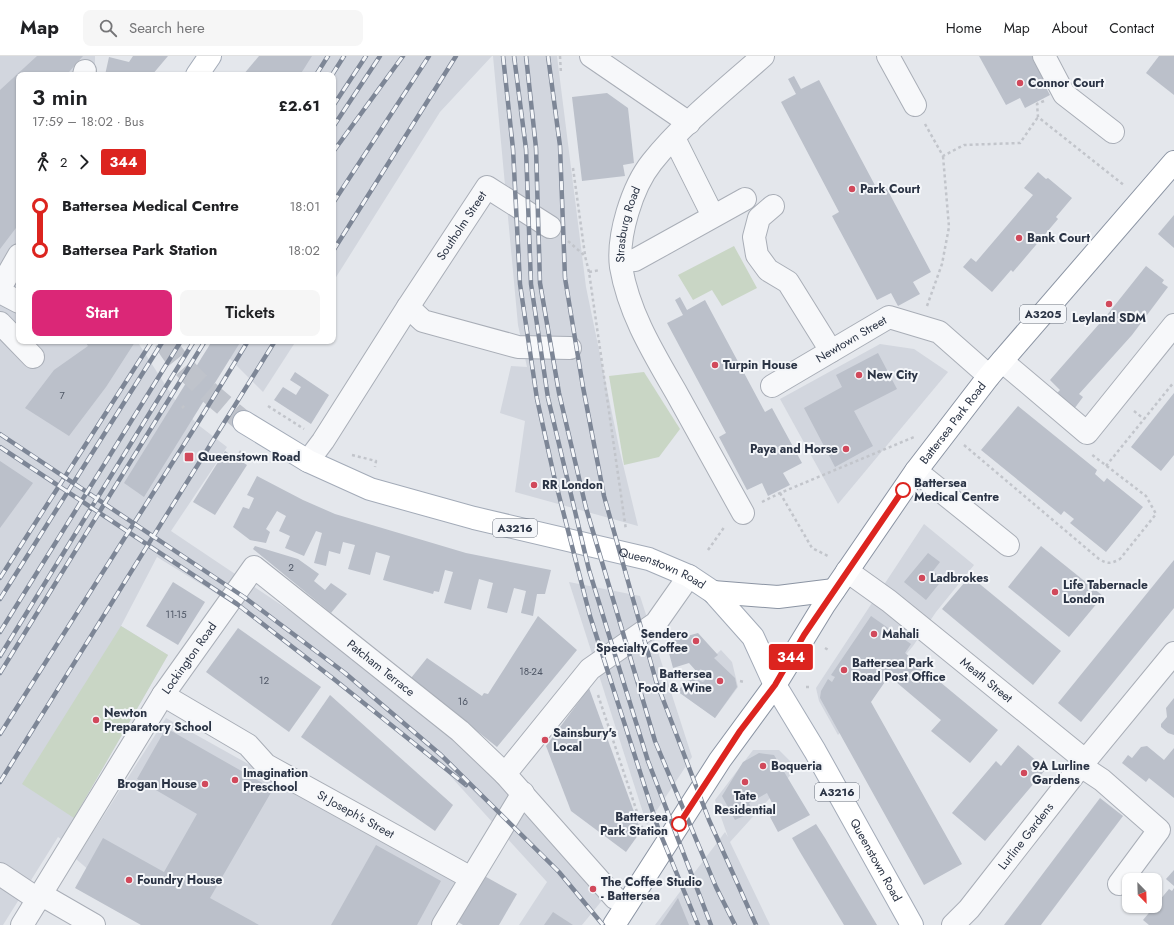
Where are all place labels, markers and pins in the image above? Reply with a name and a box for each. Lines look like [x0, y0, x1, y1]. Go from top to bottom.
place label: Connor Court [1028, 74, 1104, 92]
marker: Connor Court [1015, 78, 1025, 88]
place label: Park Court [860, 180, 920, 198]
marker: Park Court [847, 184, 857, 194]
place label: Bank Court [1027, 229, 1090, 247]
marker: Bank Court [1014, 233, 1024, 243]
marker: Leyland SDM [1104, 299, 1114, 309]
place label: Leyland SDM [1072, 309, 1146, 327]
place label: Turpin House [723, 356, 798, 374]
marker: Turpin House [710, 360, 720, 370]
place label: New City [867, 366, 918, 384]
marker: New City [854, 370, 864, 380]
place label: Paya and Horse [750, 440, 838, 458]
marker: Paya and Horse [841, 444, 851, 454]
place label: Queenstown Road [198, 448, 300, 466]
marker: Queenstown Road [183, 451, 195, 463]
place label: Battersea Medical Centre [914, 474, 999, 506]
place label: RR London [542, 476, 603, 494]
marker: RR London [529, 480, 539, 490]
marker: Battersea Medical Centre [895, 482, 911, 498]
place label: Ladbrokes [930, 569, 989, 587]
marker: Ladbrokes [917, 573, 927, 583]
place label: Life Tabernacle London [1063, 576, 1148, 608]
marker: Life Tabernacle London [1050, 587, 1060, 597]
place label: Sendero Specialty Coffee [596, 625, 688, 657]
place label: Mahali [882, 625, 919, 643]
marker: Mahali [869, 629, 879, 639]
marker: Sendero Specialty Coffee [691, 636, 701, 646]
place label: Battersea Park Road Post Office [852, 654, 946, 686]
place label: Battersea Food & Wine [638, 665, 712, 697]
marker: Battersea Park Road Post Office [839, 665, 849, 675]
marker: Battersea Food & Wine [715, 676, 725, 686]
place label: Newton Preparatory School [104, 704, 212, 736]
marker: Newton Preparatory School [91, 715, 101, 725]
place label: Sainsbury's Local [553, 724, 617, 756]
marker: Sainsbury's Local [540, 735, 550, 745]
place label: Boqueria [771, 757, 822, 775]
place label: 9A Lurline Gardens [1032, 757, 1090, 789]
marker: Boqueria [758, 761, 768, 771]
place label: Imagination Preschool [243, 764, 308, 796]
marker: 9A Lurline Gardens [1019, 768, 1029, 778]
place label: Brogan House [117, 775, 197, 793]
marker: Imagination Preschool [230, 775, 240, 785]
marker: Tate Residential [740, 777, 750, 787]
marker: Brogan House [200, 779, 210, 789]
place label: Tate Residential [714, 787, 776, 819]
place label: Battersea Park Station [600, 808, 668, 840]
marker: Battersea Park Station [671, 816, 687, 832]
place label: Foundry House [137, 871, 223, 889]
place label: The Coffee Studio - Battersea [601, 873, 702, 905]
marker: Foundry House [124, 875, 134, 885]
marker: The Coffee Studio - Battersea [588, 884, 598, 894]

